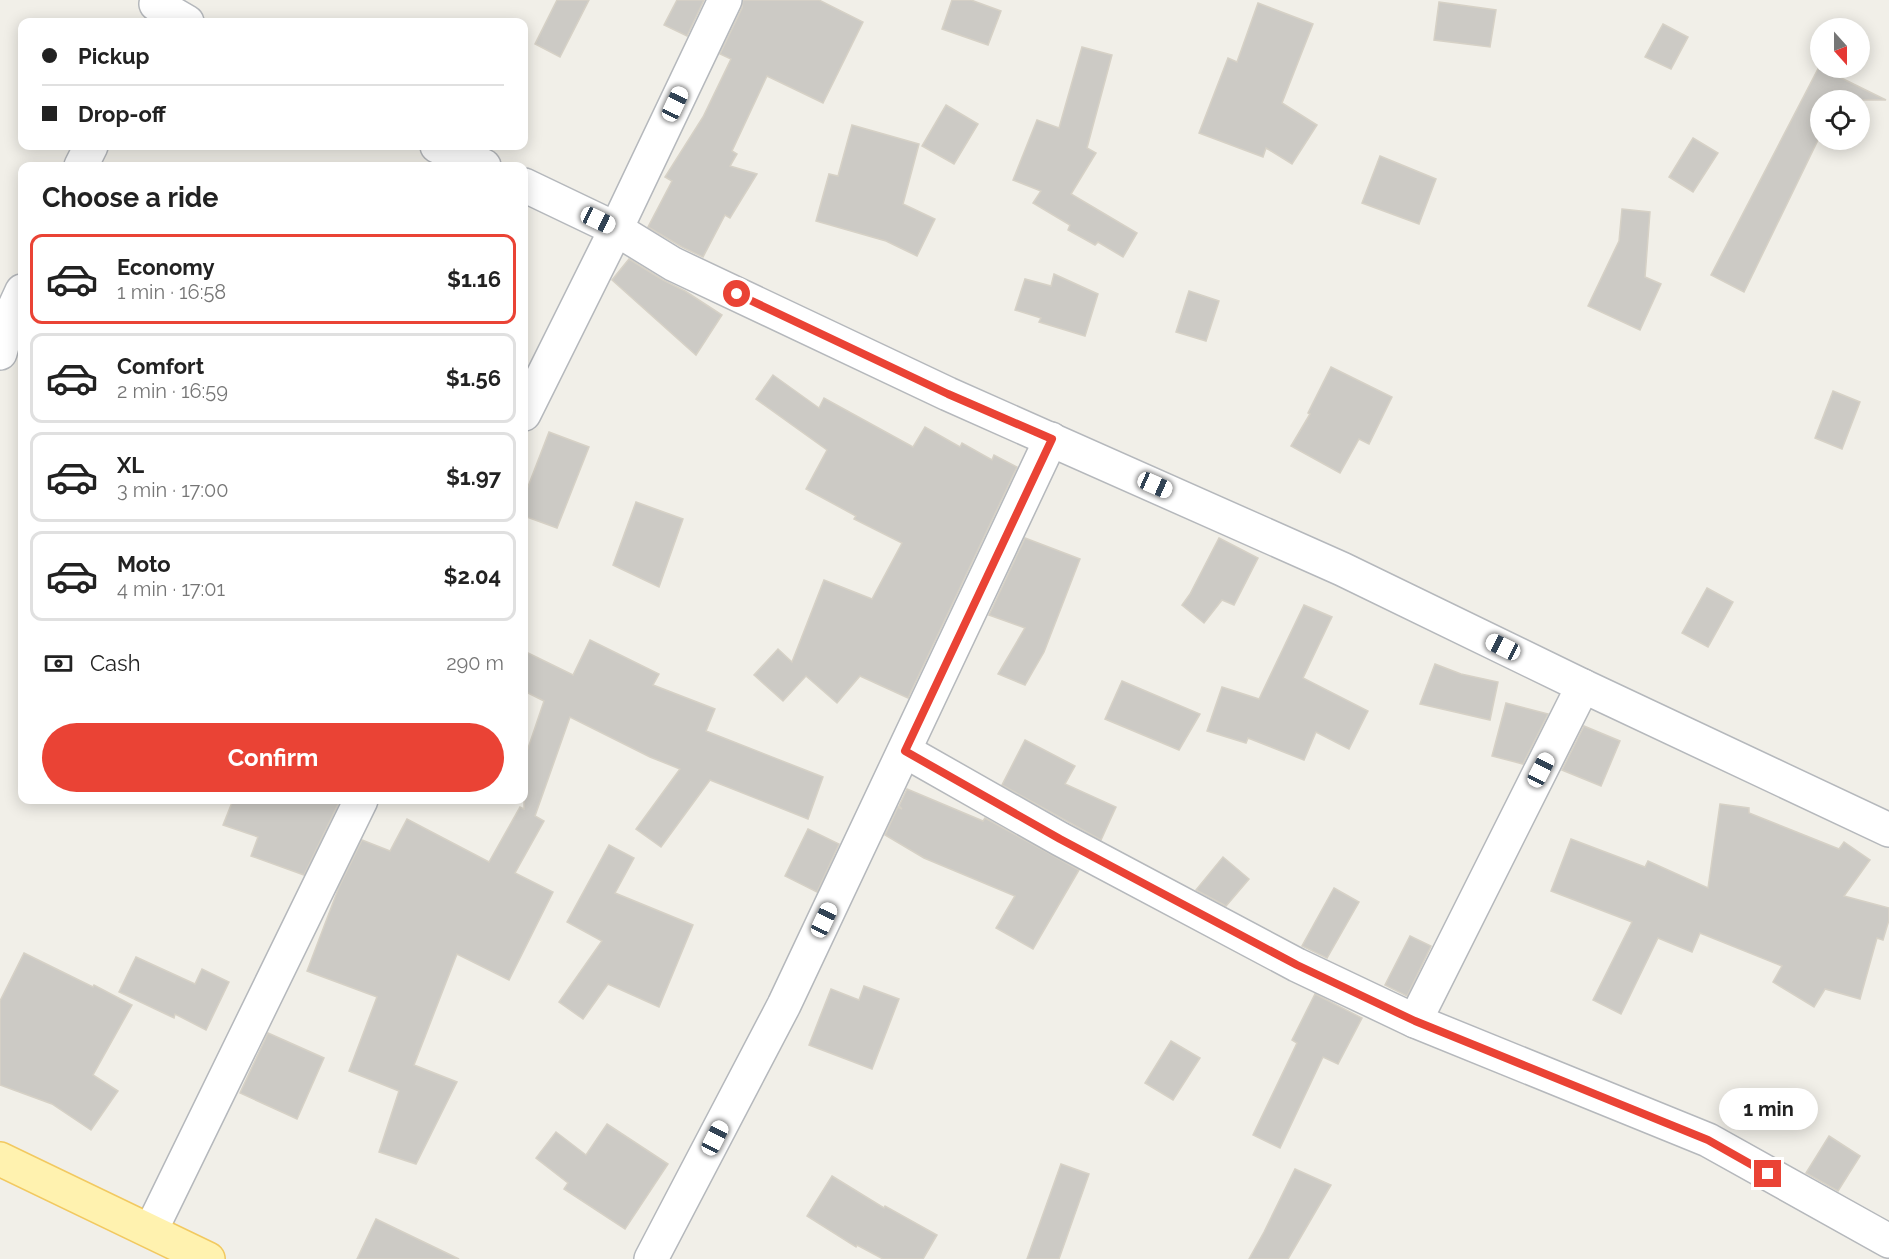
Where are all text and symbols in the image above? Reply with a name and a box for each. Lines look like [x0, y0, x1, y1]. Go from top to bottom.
north arrow [1810, 18, 1870, 78]
map controls [1810, 18, 1870, 150]
text: Pickup [78, 43, 150, 69]
car [659, 84, 691, 124]
button: locate [1810, 90, 1870, 150]
text: Drop-off [78, 101, 166, 127]
text: Choose a ride [42, 182, 218, 213]
car [578, 204, 618, 236]
icon: car [45, 252, 99, 306]
text: Economy [117, 254, 215, 280]
text: $1.16 [447, 266, 501, 292]
text: 1 min · 16:58 [117, 280, 226, 304]
route start [723, 280, 750, 307]
icon: car [45, 351, 99, 405]
text: Comfort [117, 353, 204, 379]
text: $1.56 [446, 365, 501, 391]
text: 2 min · 16:59 [117, 379, 228, 403]
icon: car [45, 450, 99, 504]
text: XL [117, 452, 144, 478]
text: $1.97 [446, 464, 501, 490]
car [1135, 469, 1175, 501]
text: 3 min · 17:00 [117, 478, 229, 502]
icon: car [45, 549, 99, 603]
text: Moto [117, 551, 171, 577]
text: $2.04 [444, 563, 501, 589]
text: 4 min · 17:01 [117, 577, 225, 601]
car [1483, 631, 1523, 663]
icon: cash [42, 647, 75, 680]
text: Cash [90, 650, 141, 676]
text: 290 m [446, 651, 504, 675]
button: Confirm [42, 723, 504, 792]
car [1525, 750, 1557, 790]
car [808, 900, 840, 940]
callout: 1 min [1718, 1087, 1818, 1129]
text: 1 min [1743, 1097, 1794, 1121]
car [699, 1118, 731, 1158]
route end [1754, 1160, 1781, 1187]

